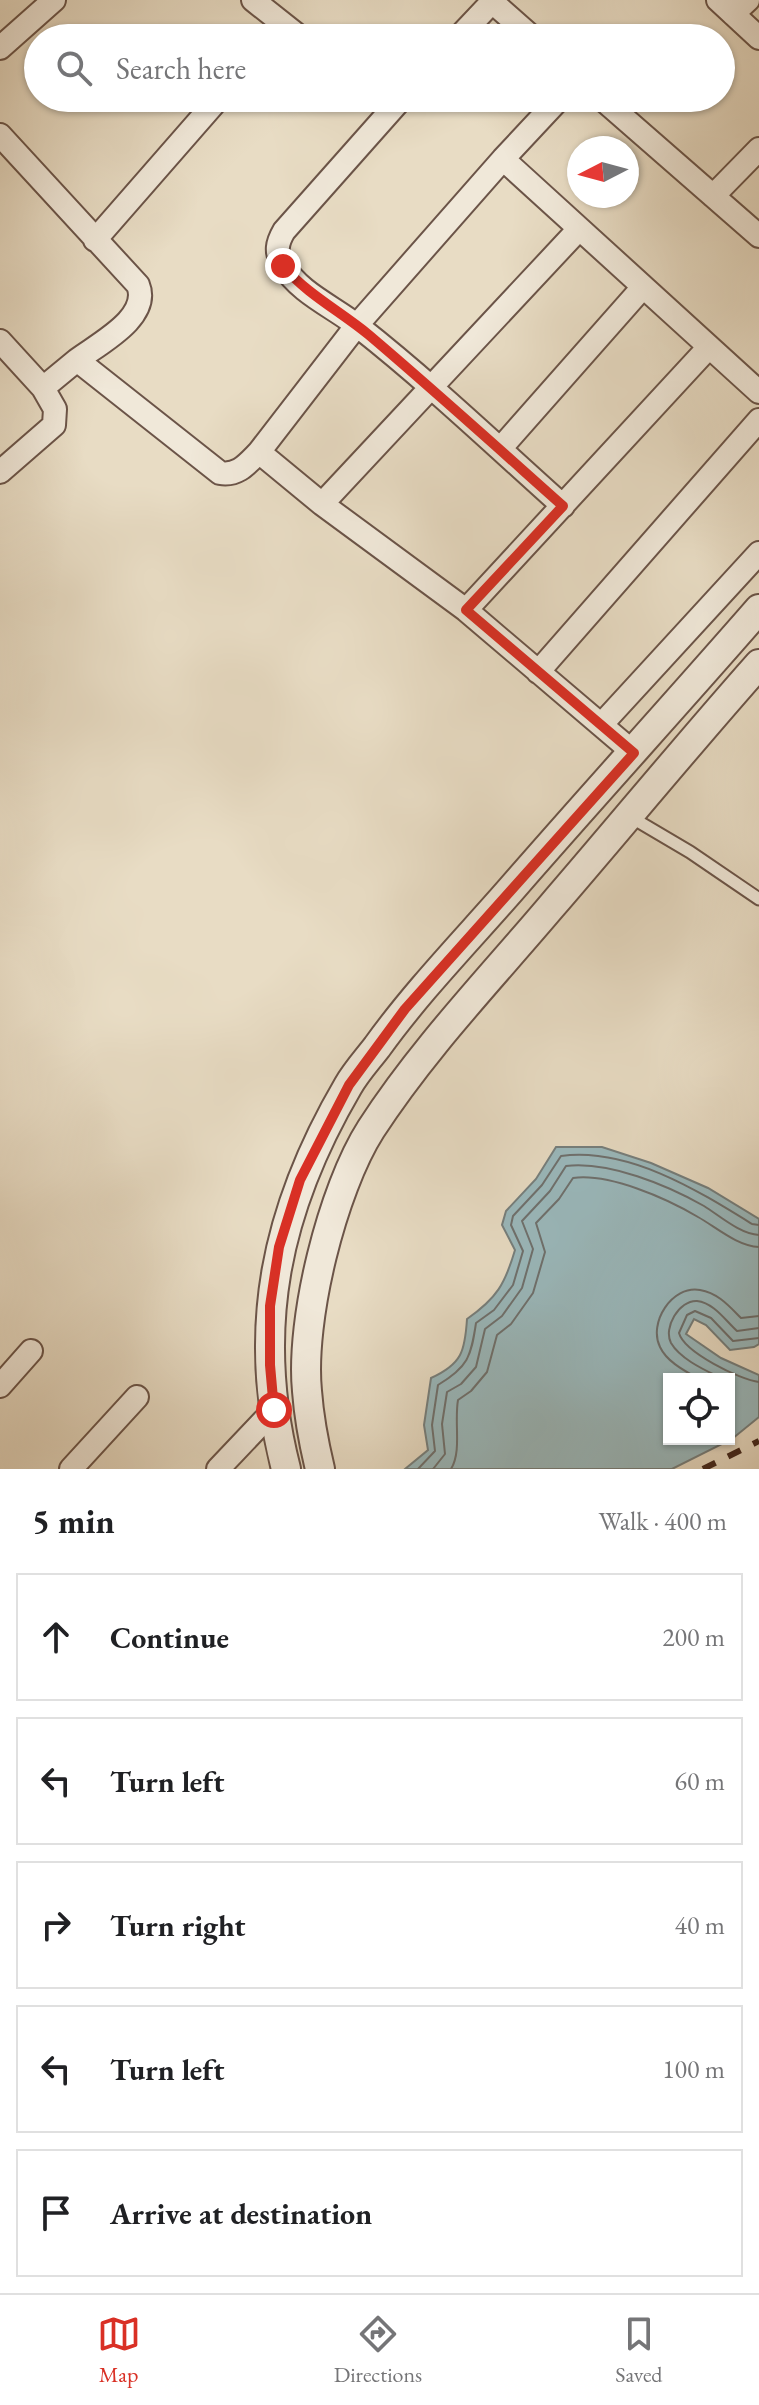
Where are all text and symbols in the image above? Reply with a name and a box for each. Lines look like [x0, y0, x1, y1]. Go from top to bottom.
search box [24, 24, 735, 112]
icon: search [52, 46, 96, 90]
text: Search here [116, 49, 246, 88]
north arrow [567, 136, 639, 208]
route end [265, 248, 301, 284]
map controls [663, 1373, 735, 1445]
button: locate [663, 1373, 735, 1445]
route start [256, 1392, 292, 1428]
text: 5 min [32, 1499, 115, 1543]
text: Walk · 400 m [599, 1504, 727, 1538]
icon: ahead [34, 1615, 78, 1659]
text: Continue [110, 1618, 229, 1657]
text: 200 m [662, 1620, 725, 1654]
icon: left [34, 1759, 78, 1803]
text: Turn left [110, 1762, 224, 1801]
text: 60 m [675, 1764, 725, 1798]
icon: right [34, 1903, 78, 1947]
text: Turn right [110, 1906, 246, 1945]
text: 40 m [675, 1908, 725, 1942]
icon: left [34, 2047, 78, 2091]
text: Turn left [110, 2050, 224, 2089]
text: 100 m [662, 2052, 725, 2086]
icon: arrive [34, 2191, 78, 2235]
text: Arrive at destination [110, 2194, 372, 2233]
tab: Map [97, 2312, 141, 2389]
tab: Directions [334, 2312, 422, 2389]
tab: Saved [615, 2312, 662, 2389]

